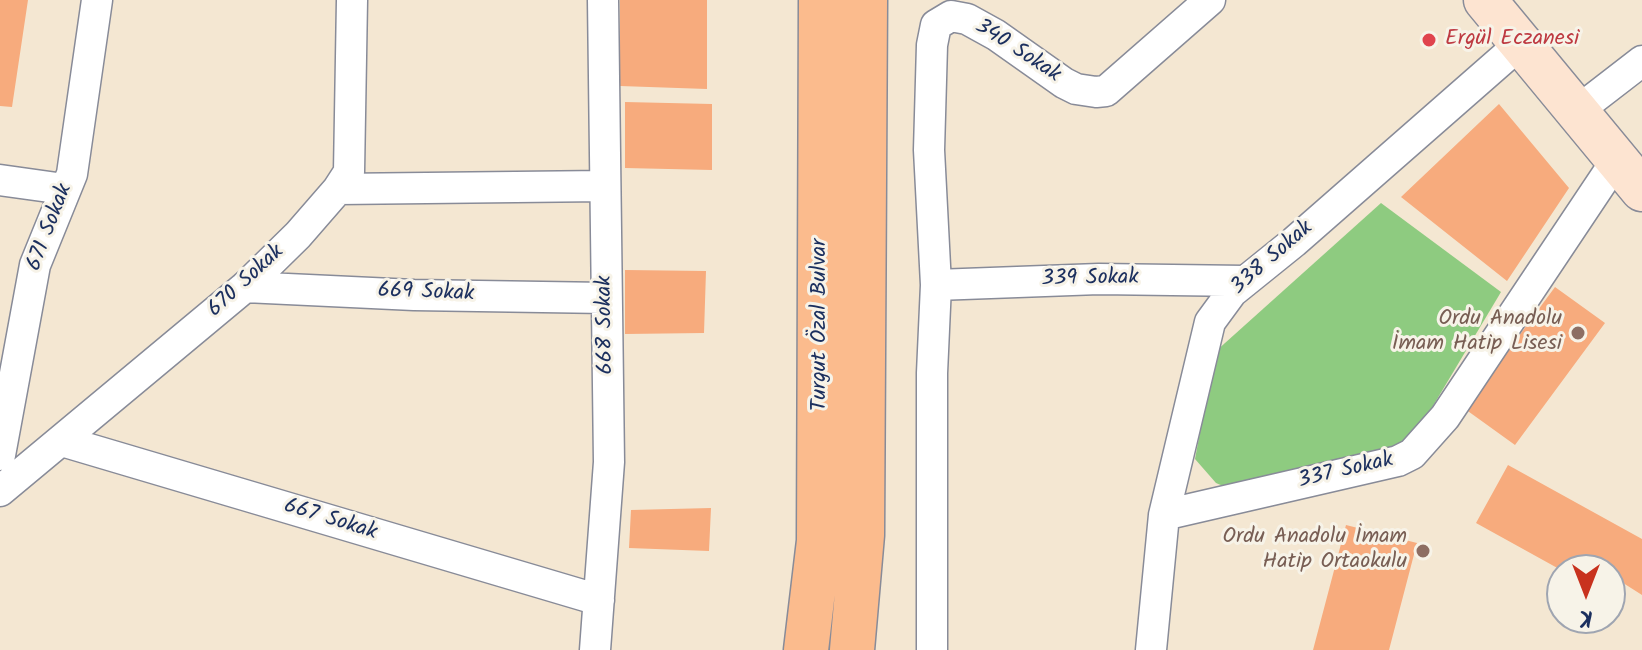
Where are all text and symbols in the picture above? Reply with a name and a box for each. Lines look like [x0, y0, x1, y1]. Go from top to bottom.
street label: 340 Sokak [969, 14, 1065, 90]
place label: Ergül Eczanesi [1445, 27, 1579, 53]
marker: Ergül Eczanesi [1420, 31, 1438, 49]
street label: 671 Sokak [22, 181, 80, 275]
street label: 338 Sokak [1227, 216, 1319, 302]
street label: Turgut Özal Bulvar [808, 239, 834, 411]
street label: 670 Sokak [203, 240, 291, 324]
street label: 339 Sokak [1041, 266, 1139, 294]
street label: 668 Sokak [593, 275, 621, 375]
street label: 669 Sokak [377, 279, 475, 309]
place label: Ordu Anadolu İmam Hatip Lisesi [1392, 307, 1562, 358]
marker: Ordu Anadolu İmam Hatip Lisesi [1569, 324, 1587, 342]
street label: 337 Sokak [1296, 448, 1396, 496]
street label: 667 Sokak [280, 494, 380, 548]
place label: Ordu Anadolu İmam Hatip Ortaokulu [1223, 525, 1407, 576]
marker: Ordu Anadolu İmam Hatip Ortaokulu [1414, 542, 1432, 560]
north arrow [1546, 554, 1626, 634]
text: K [1579, 599, 1593, 634]

